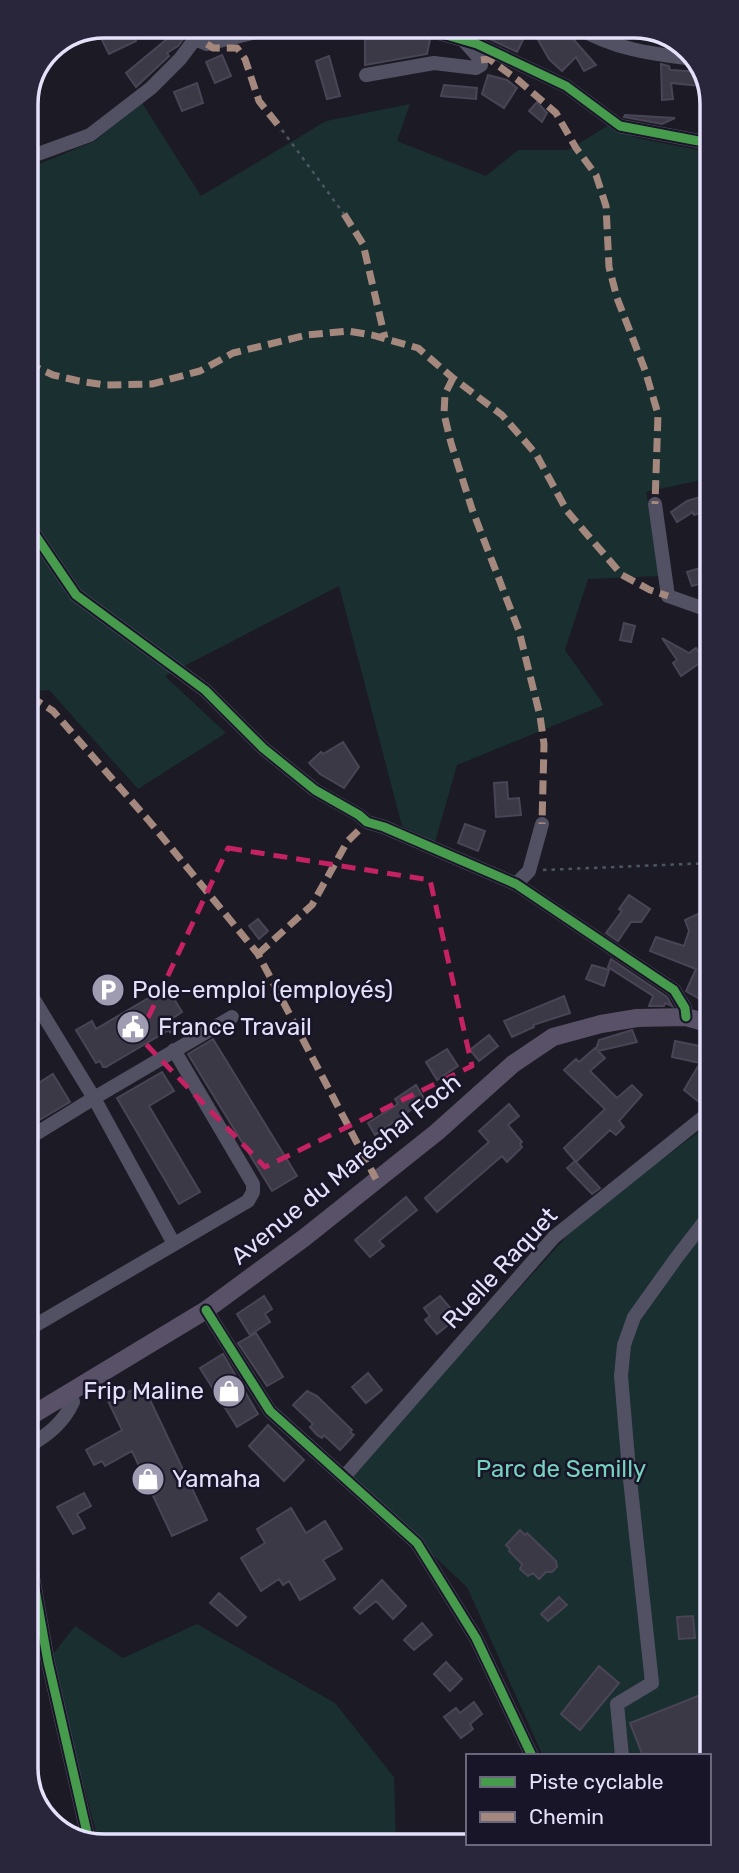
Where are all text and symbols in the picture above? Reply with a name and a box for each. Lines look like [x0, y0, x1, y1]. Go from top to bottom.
parking icon: Pole-emploi (employés) [89, 971, 127, 1009]
place label: Pole-emploi (employés) [132, 976, 393, 1004]
public building icon: France Travail [114, 1008, 152, 1046]
place label: France Travail [158, 1013, 312, 1041]
street label: Avenue du Maréchal Foch [226, 1068, 466, 1270]
street label: Ruelle Raquet [437, 1202, 563, 1334]
shop icon: Frip Maline [210, 1372, 248, 1410]
place label: Frip Maline [83, 1377, 204, 1405]
park label: Parc de Semilly [476, 1455, 646, 1483]
shop icon: Yamaha [129, 1460, 167, 1498]
place label: Yamaha [172, 1465, 261, 1493]
legend [466, 1754, 711, 1845]
text: Piste cyclable [529, 1769, 664, 1794]
text: Chemin [529, 1804, 604, 1829]

